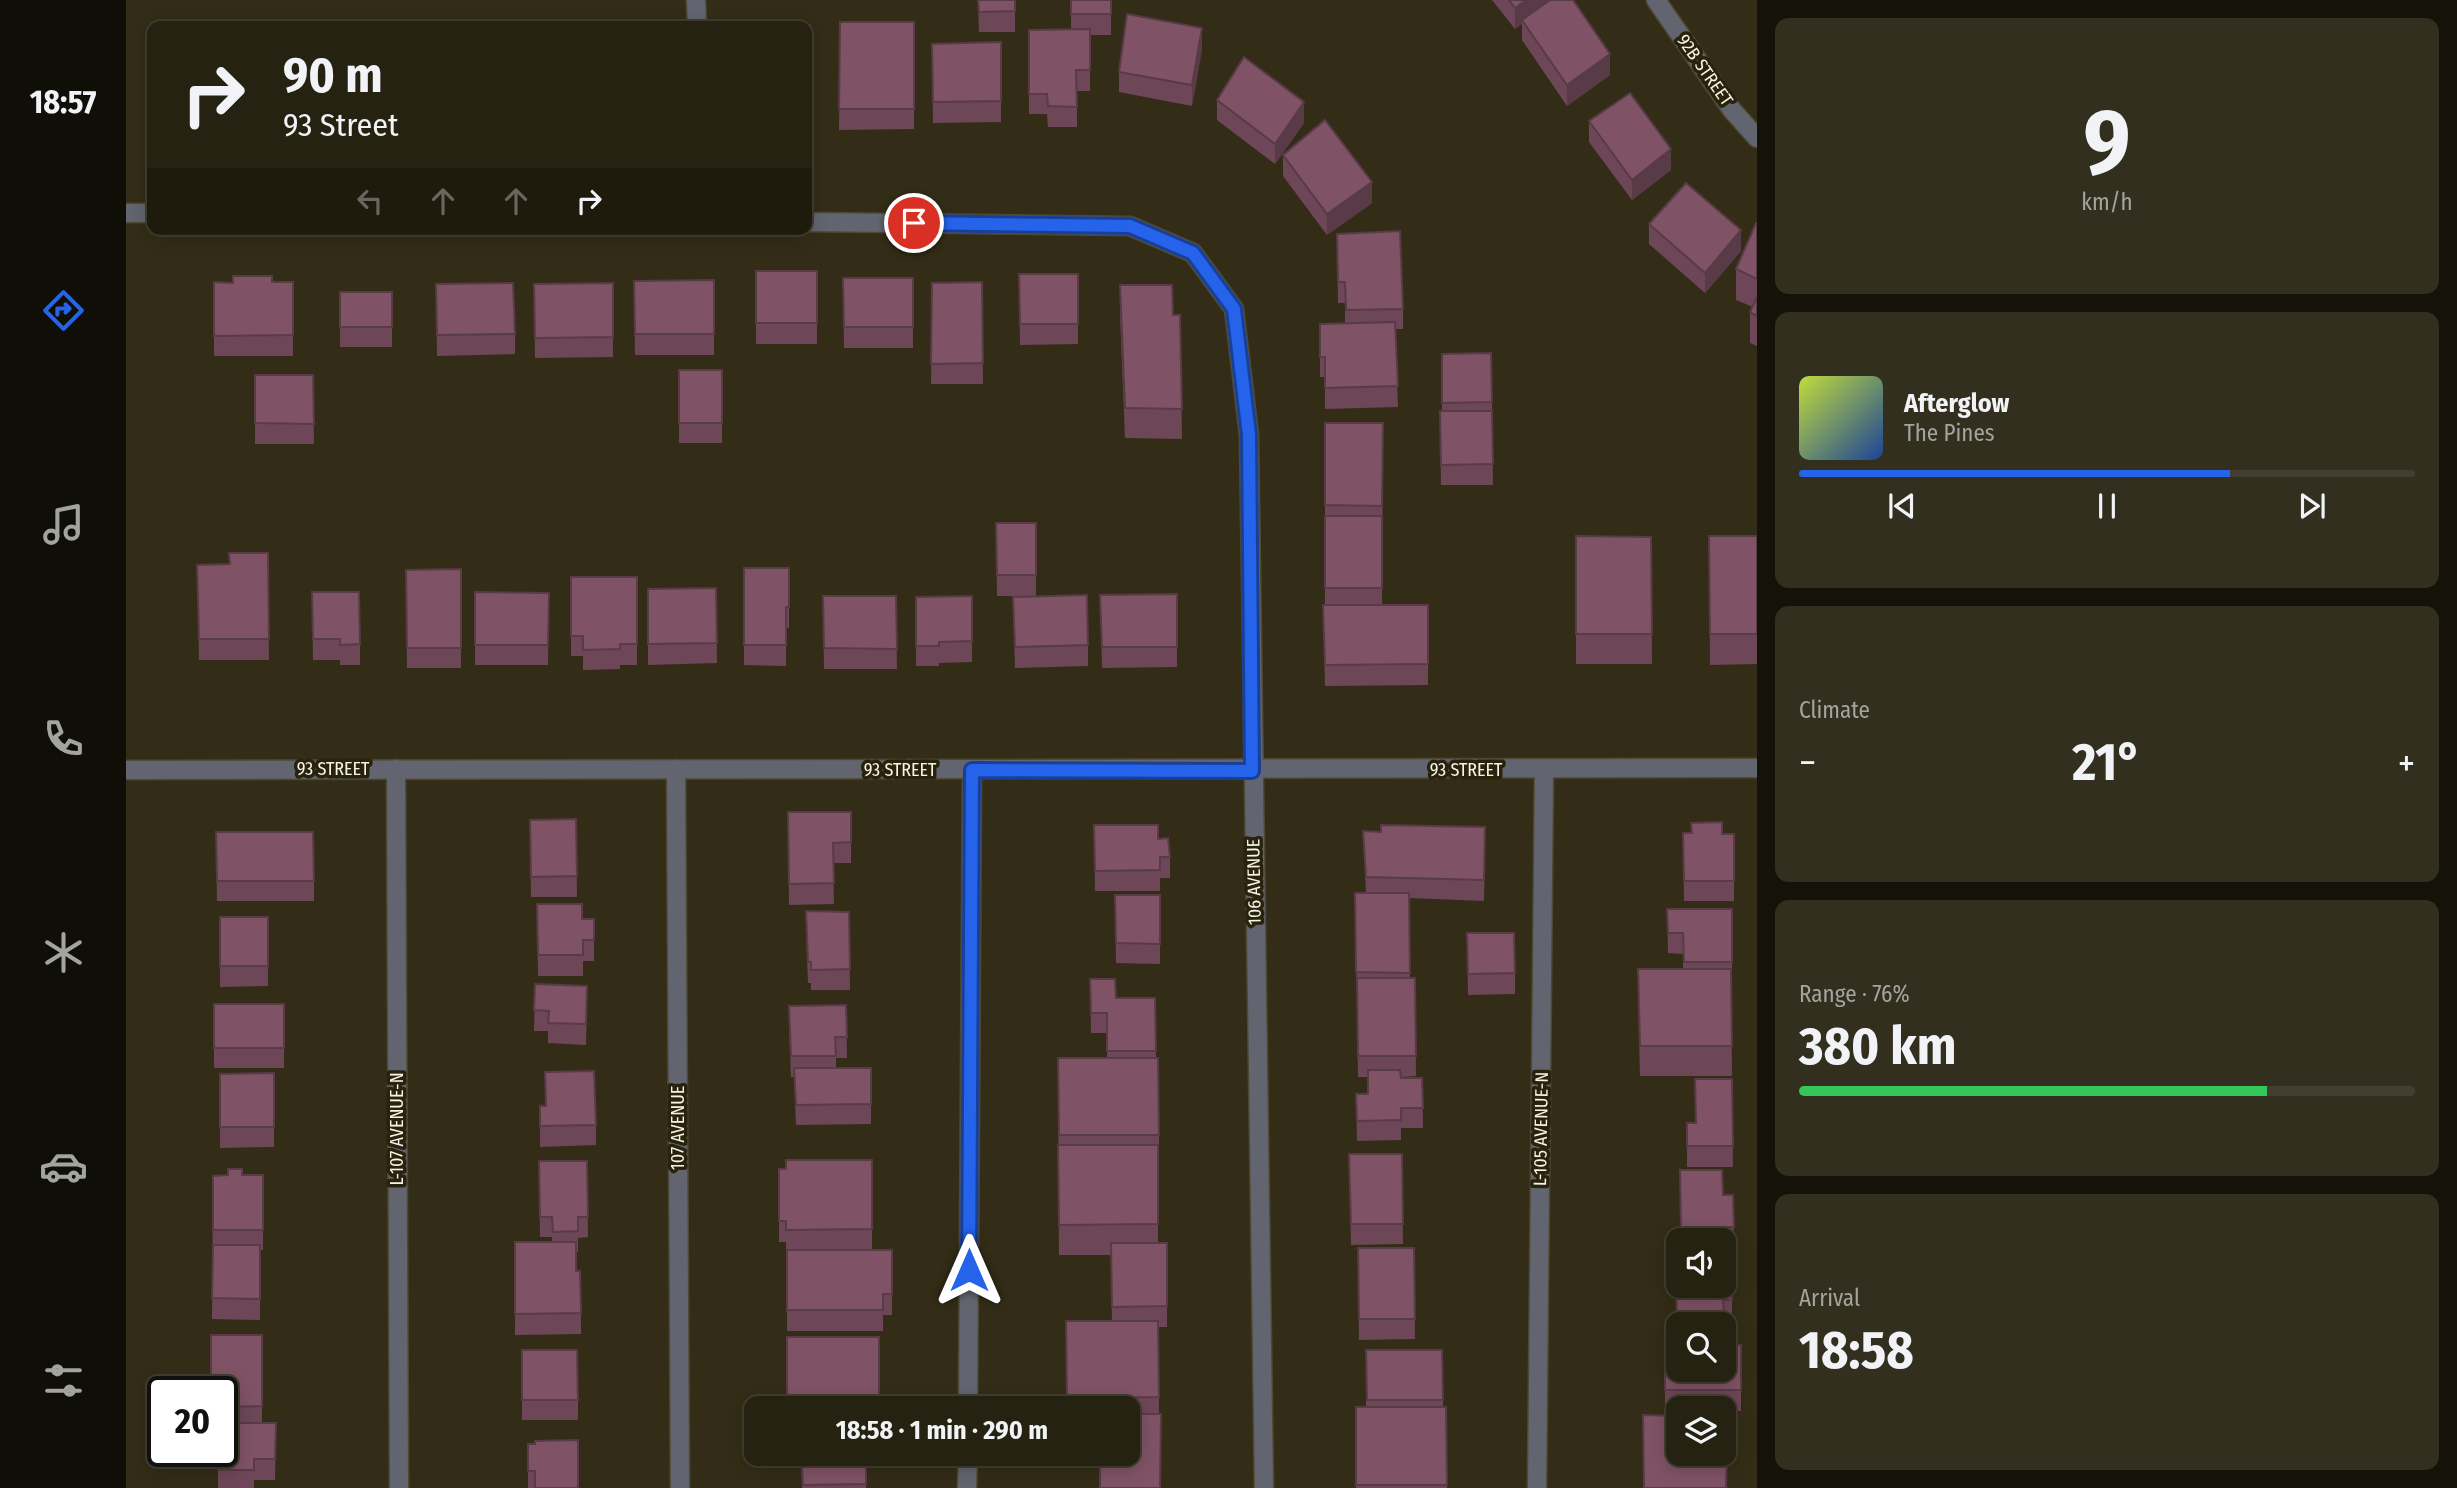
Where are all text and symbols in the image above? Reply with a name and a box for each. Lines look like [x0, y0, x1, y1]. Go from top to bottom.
street label: 92B STREET [1672, 30, 1738, 111]
text: 90 m [283, 46, 383, 105]
icon: right [168, 49, 259, 140]
text: 18:57 [30, 83, 96, 121]
text: 9 [2083, 88, 2131, 197]
text: 93 Street [283, 106, 399, 144]
icon: left [351, 182, 389, 220]
icon: ahead [424, 182, 462, 220]
icon: ahead [497, 182, 535, 220]
icon: right [570, 182, 608, 220]
text: km/h [2081, 188, 2133, 216]
pin [884, 193, 944, 253]
icon: arrive [895, 204, 933, 242]
icon: directions [39, 286, 88, 335]
text: Afterglow [1904, 388, 2009, 419]
text: The Pines [1904, 419, 1995, 447]
icon: previous [1883, 487, 1921, 525]
icon: pause [2088, 487, 2126, 525]
icon: next [2293, 487, 2331, 525]
icon: music [39, 500, 88, 549]
text: Climate [1799, 696, 1870, 724]
icon: phone [39, 714, 88, 763]
text: 21° [2072, 731, 2142, 794]
text: − [1799, 740, 1816, 786]
text: + [2398, 740, 2415, 786]
street label: 93 STREET [297, 758, 370, 780]
street label: 93 STREET [864, 759, 937, 781]
street label: 93 STREET [1430, 759, 1503, 781]
street label: 106 AVENUE [1242, 839, 1266, 925]
icon: climate [39, 928, 88, 977]
text: Range · 76% [1799, 980, 1910, 1008]
text: 380 km [1799, 1015, 1956, 1078]
street label: L-107 AVENUE-N [386, 1072, 408, 1186]
street label: L-105 AVENUE-N [1529, 1072, 1553, 1186]
street label: 107 AVENUE [667, 1086, 689, 1170]
icon: car [39, 1142, 88, 1191]
map controls [1666, 1228, 1736, 1466]
button: sound [1666, 1228, 1736, 1298]
position arrow [932, 1233, 1006, 1307]
text: Arrival [1799, 1284, 1860, 1312]
button: search [1666, 1312, 1736, 1382]
text: 18:58 [1799, 1319, 1914, 1382]
icon: filters [39, 1356, 88, 1405]
speed limit sign: 20 [147, 1376, 238, 1467]
button: layers [1666, 1396, 1736, 1466]
text: 18:58 · 1 min · 290 m [836, 1415, 1048, 1446]

